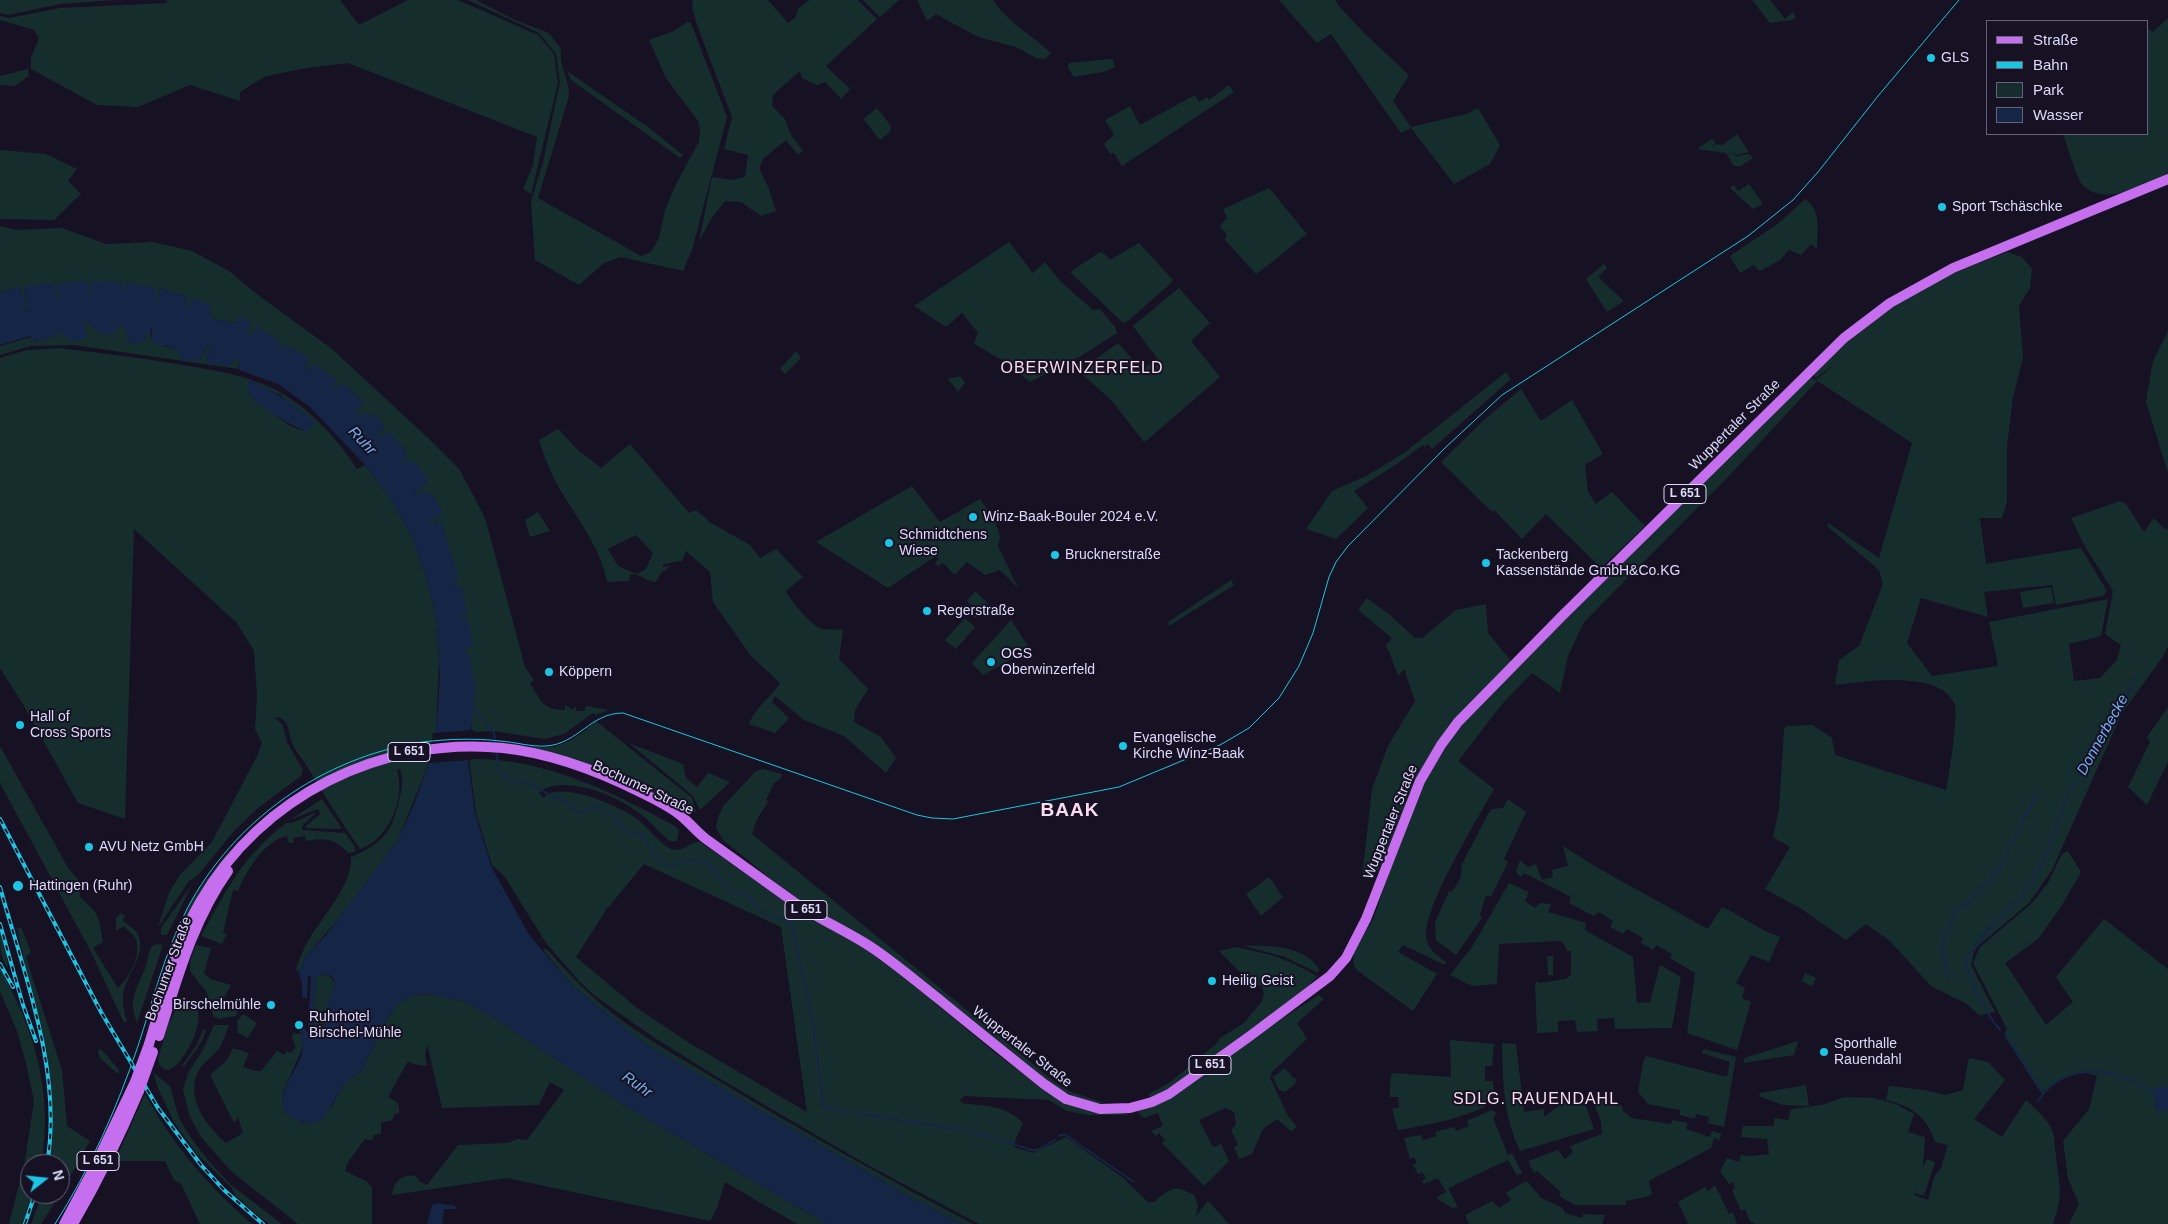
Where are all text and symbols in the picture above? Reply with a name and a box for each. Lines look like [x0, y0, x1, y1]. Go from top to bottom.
legend [1986, 20, 2148, 135]
text: Straße [2033, 31, 2078, 48]
place label: GLS [1941, 50, 1969, 66]
marker: GLS [1925, 52, 1937, 64]
text: Bahn [2033, 56, 2068, 73]
text: Park [2033, 81, 2064, 98]
text: Wasser [2033, 106, 2083, 123]
place label: Sport Tschäschke [1952, 199, 2062, 215]
marker: Sport Tschäschke [1936, 201, 1948, 213]
district label: OBERWINZERFELD [999, 359, 1165, 379]
street label: Wuppertaler Straße [1686, 376, 1784, 474]
water label: Ruhr [344, 423, 380, 459]
road number: L 651 [1664, 484, 1706, 504]
place label: Winz-Baak-Bouler 2024 e.V. [983, 509, 1158, 525]
marker: Winz-Baak-Bouler 2024 e.V. [967, 511, 979, 523]
place label: Schmidtchens Wiese [899, 527, 987, 560]
marker: Schmidtchens Wiese [883, 537, 895, 549]
place label: Brucknerstraße [1065, 547, 1161, 563]
place label: Tackenberg Kassenstände GmbH&Co.KG [1496, 547, 1680, 580]
marker: Brucknerstraße [1049, 549, 1061, 561]
marker: Tackenberg Kassenstände GmbH&Co.KG [1480, 557, 1492, 569]
place label: Regerstraße [937, 603, 1015, 619]
marker: Regerstraße [921, 605, 933, 617]
place label: OGS Oberwinzerfeld [1001, 646, 1095, 679]
marker: OGS Oberwinzerfeld [985, 656, 997, 668]
place label: Köppern [559, 664, 612, 680]
marker: Köppern [543, 666, 555, 678]
water label: Donnerbecke [2074, 692, 2132, 778]
place label: Hall of Cross Sports [30, 709, 111, 742]
marker: Hall of Cross Sports [14, 719, 26, 731]
place label: Evangelische Kirche Winz-Baak [1133, 730, 1244, 762]
marker: Evangelische Kirche Winz-Baak [1117, 740, 1129, 752]
road number: L 651 [388, 742, 430, 762]
street label: Bochumer Straße [590, 757, 696, 819]
street label: Wuppertaler Straße [1360, 762, 1422, 882]
district label: BAAK [1040, 800, 1100, 822]
place label: AVU Netz GmbH [99, 839, 204, 855]
marker: AVU Netz GmbH [83, 841, 95, 853]
place label: Hattingen (Ruhr) [29, 878, 132, 894]
marker: Hattingen (Ruhr) [11, 879, 25, 893]
road number: L 651 [785, 900, 827, 920]
street label: Bochumer Straße [142, 915, 196, 1023]
place label: Heilig Geist [1222, 973, 1294, 989]
marker: Heilig Geist [1206, 975, 1218, 987]
place label: Birschelmühle [173, 997, 261, 1013]
marker: Birschelmühle [265, 999, 277, 1011]
street label: Wuppertaler Straße [969, 1003, 1075, 1091]
place label: Ruhrhotel Birschel-Mühle [309, 1009, 402, 1042]
marker: Ruhrhotel Birschel-Mühle [293, 1019, 305, 1031]
place label: Sporthalle Rauendahl [1834, 1036, 1902, 1068]
marker: Sporthalle Rauendahl [1818, 1046, 1830, 1058]
road number: L 651 [1189, 1056, 1231, 1074]
water label: Ruhr [619, 1068, 655, 1102]
district label: SDLG. RAUENDAHL [1451, 1090, 1621, 1110]
road number: L 651 [77, 1152, 119, 1170]
north arrow [20, 1154, 70, 1204]
text: N [49, 1168, 68, 1182]

